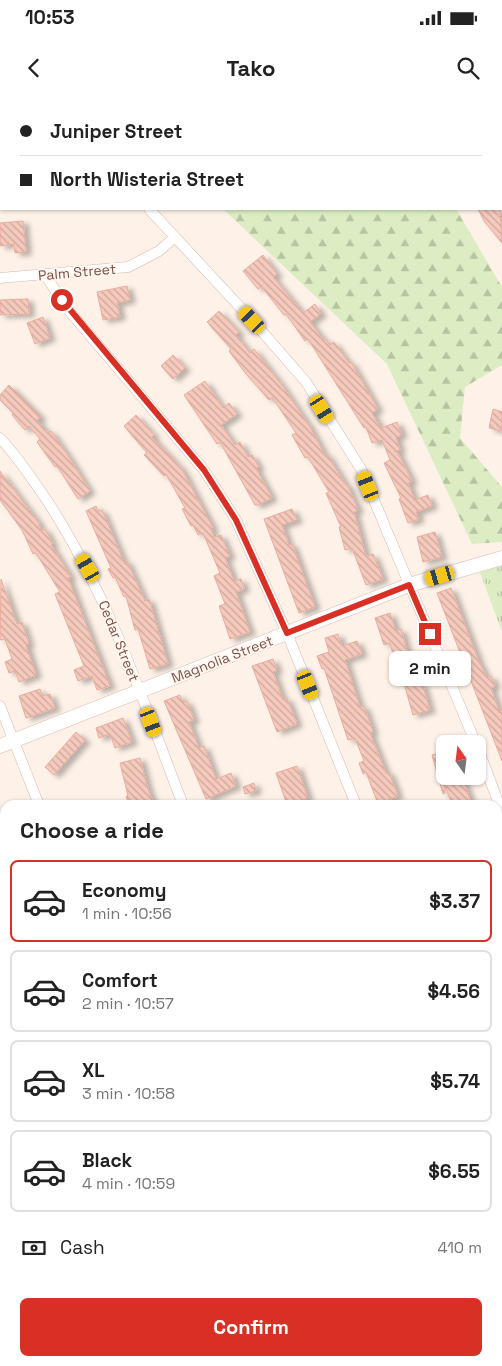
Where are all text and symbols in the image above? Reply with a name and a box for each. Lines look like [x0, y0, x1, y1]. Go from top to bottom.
text: 10:53 [25, 5, 75, 30]
icon: back [20, 54, 48, 82]
text: Tako [227, 54, 275, 82]
icon: search [454, 54, 482, 82]
text: Juniper Street [50, 119, 183, 144]
text: North Wisteria Street [50, 167, 244, 192]
street label: Palm Street [37, 260, 117, 284]
route start [51, 289, 73, 311]
car [236, 304, 267, 336]
car [307, 392, 336, 426]
car [355, 469, 380, 503]
car [74, 551, 101, 585]
car [423, 565, 456, 587]
street label: Cedar Street [95, 598, 143, 684]
route end [419, 623, 441, 645]
street label: Magnolia Street [169, 631, 275, 687]
callout: 2 min [389, 652, 471, 686]
text: 2 min [409, 658, 451, 679]
car [295, 668, 320, 702]
car [138, 705, 163, 739]
north arrow [436, 735, 486, 785]
map controls [436, 735, 486, 785]
text: Choose a ride [20, 816, 164, 844]
text: Economy [82, 878, 166, 903]
icon: car [22, 879, 67, 924]
text: $3.37 [429, 889, 480, 914]
text: 1 min · 10:56 [82, 903, 172, 924]
text: Comfort [82, 968, 158, 993]
icon: car [22, 969, 67, 1014]
text: $4.56 [428, 979, 480, 1004]
text: 2 min · 10:57 [82, 993, 174, 1014]
text: XL [82, 1058, 105, 1083]
icon: car [22, 1059, 67, 1104]
text: $5.74 [430, 1069, 480, 1094]
text: 3 min · 10:58 [82, 1083, 175, 1104]
text: Black [82, 1148, 132, 1173]
icon: car [22, 1149, 67, 1194]
text: $6.55 [428, 1159, 480, 1184]
text: 4 min · 10:59 [82, 1173, 175, 1194]
icon: cash [20, 1234, 48, 1262]
text: Cash [60, 1235, 105, 1260]
text: 410 m [438, 1237, 482, 1258]
button: Confirm [20, 1298, 482, 1356]

